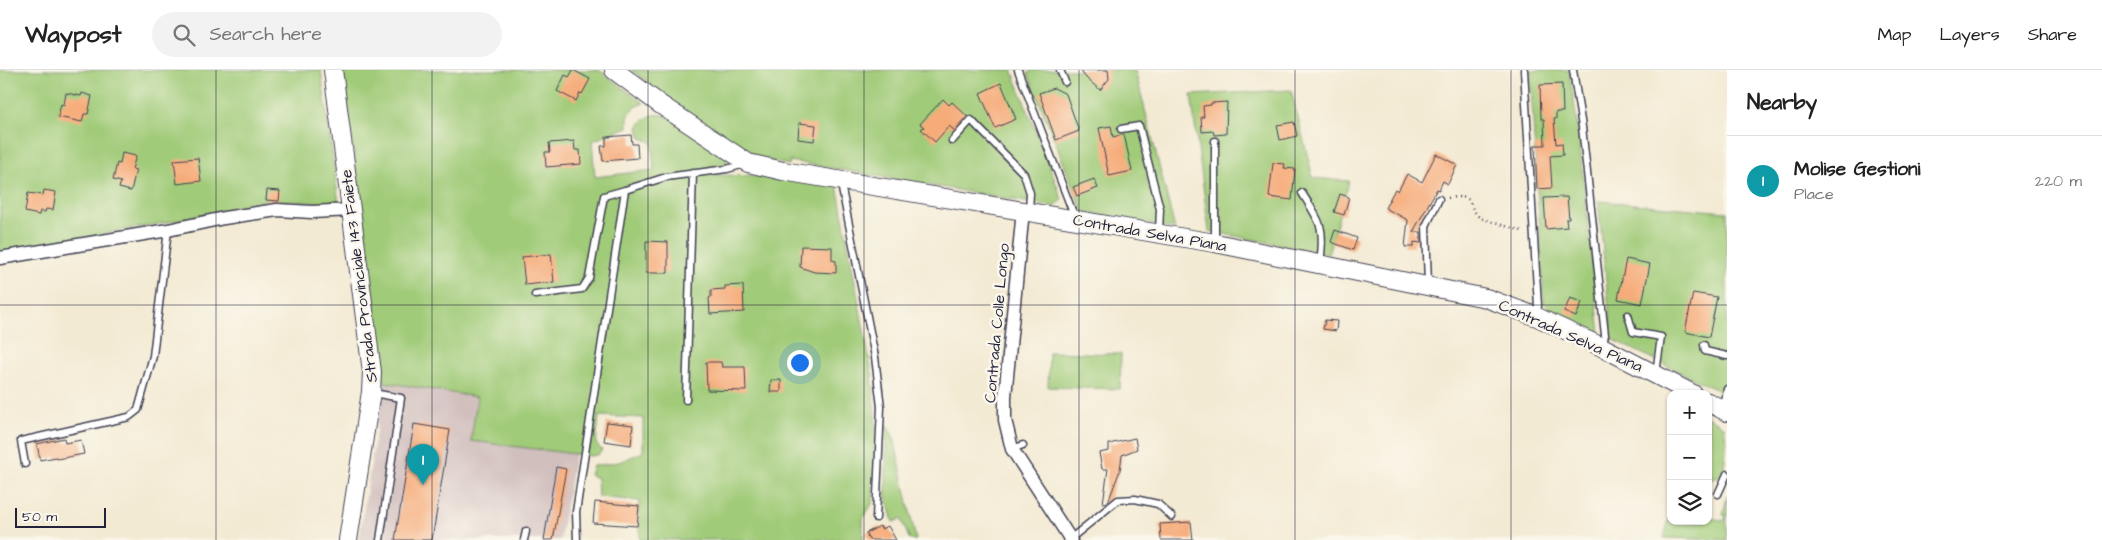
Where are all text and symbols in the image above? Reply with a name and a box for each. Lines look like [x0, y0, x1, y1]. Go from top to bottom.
search box [152, 12, 502, 57]
text: Waypost [25, 18, 122, 52]
icon: search [170, 21, 198, 49]
text: Search here [210, 21, 322, 48]
text: Map [1877, 22, 1911, 47]
text: Layers [1939, 22, 2000, 47]
text: Share [2028, 22, 2077, 47]
text: Nearby [1747, 88, 1817, 117]
text: Molise Gestioni [1794, 156, 1920, 183]
street label: Strada Provinciale 143 Faiete [335, 168, 383, 384]
text: 1 [1762, 170, 1764, 192]
text: 220 m [2035, 170, 2082, 192]
text: Place [1794, 183, 1834, 205]
street label: Contrada Selva Piana [1071, 209, 1228, 257]
street label: Contrada Colle Longo [979, 242, 1016, 404]
street label: Contrada Selva Piana [1495, 294, 1646, 378]
your location [787, 350, 813, 376]
map controls [1667, 390, 1712, 525]
button: + [1667, 390, 1712, 435]
button: − [1667, 435, 1712, 480]
pin: 1 [407, 444, 439, 485]
button: layers [1667, 480, 1712, 525]
scale bar [15, 505, 106, 528]
text: 50 m [22, 507, 57, 527]

